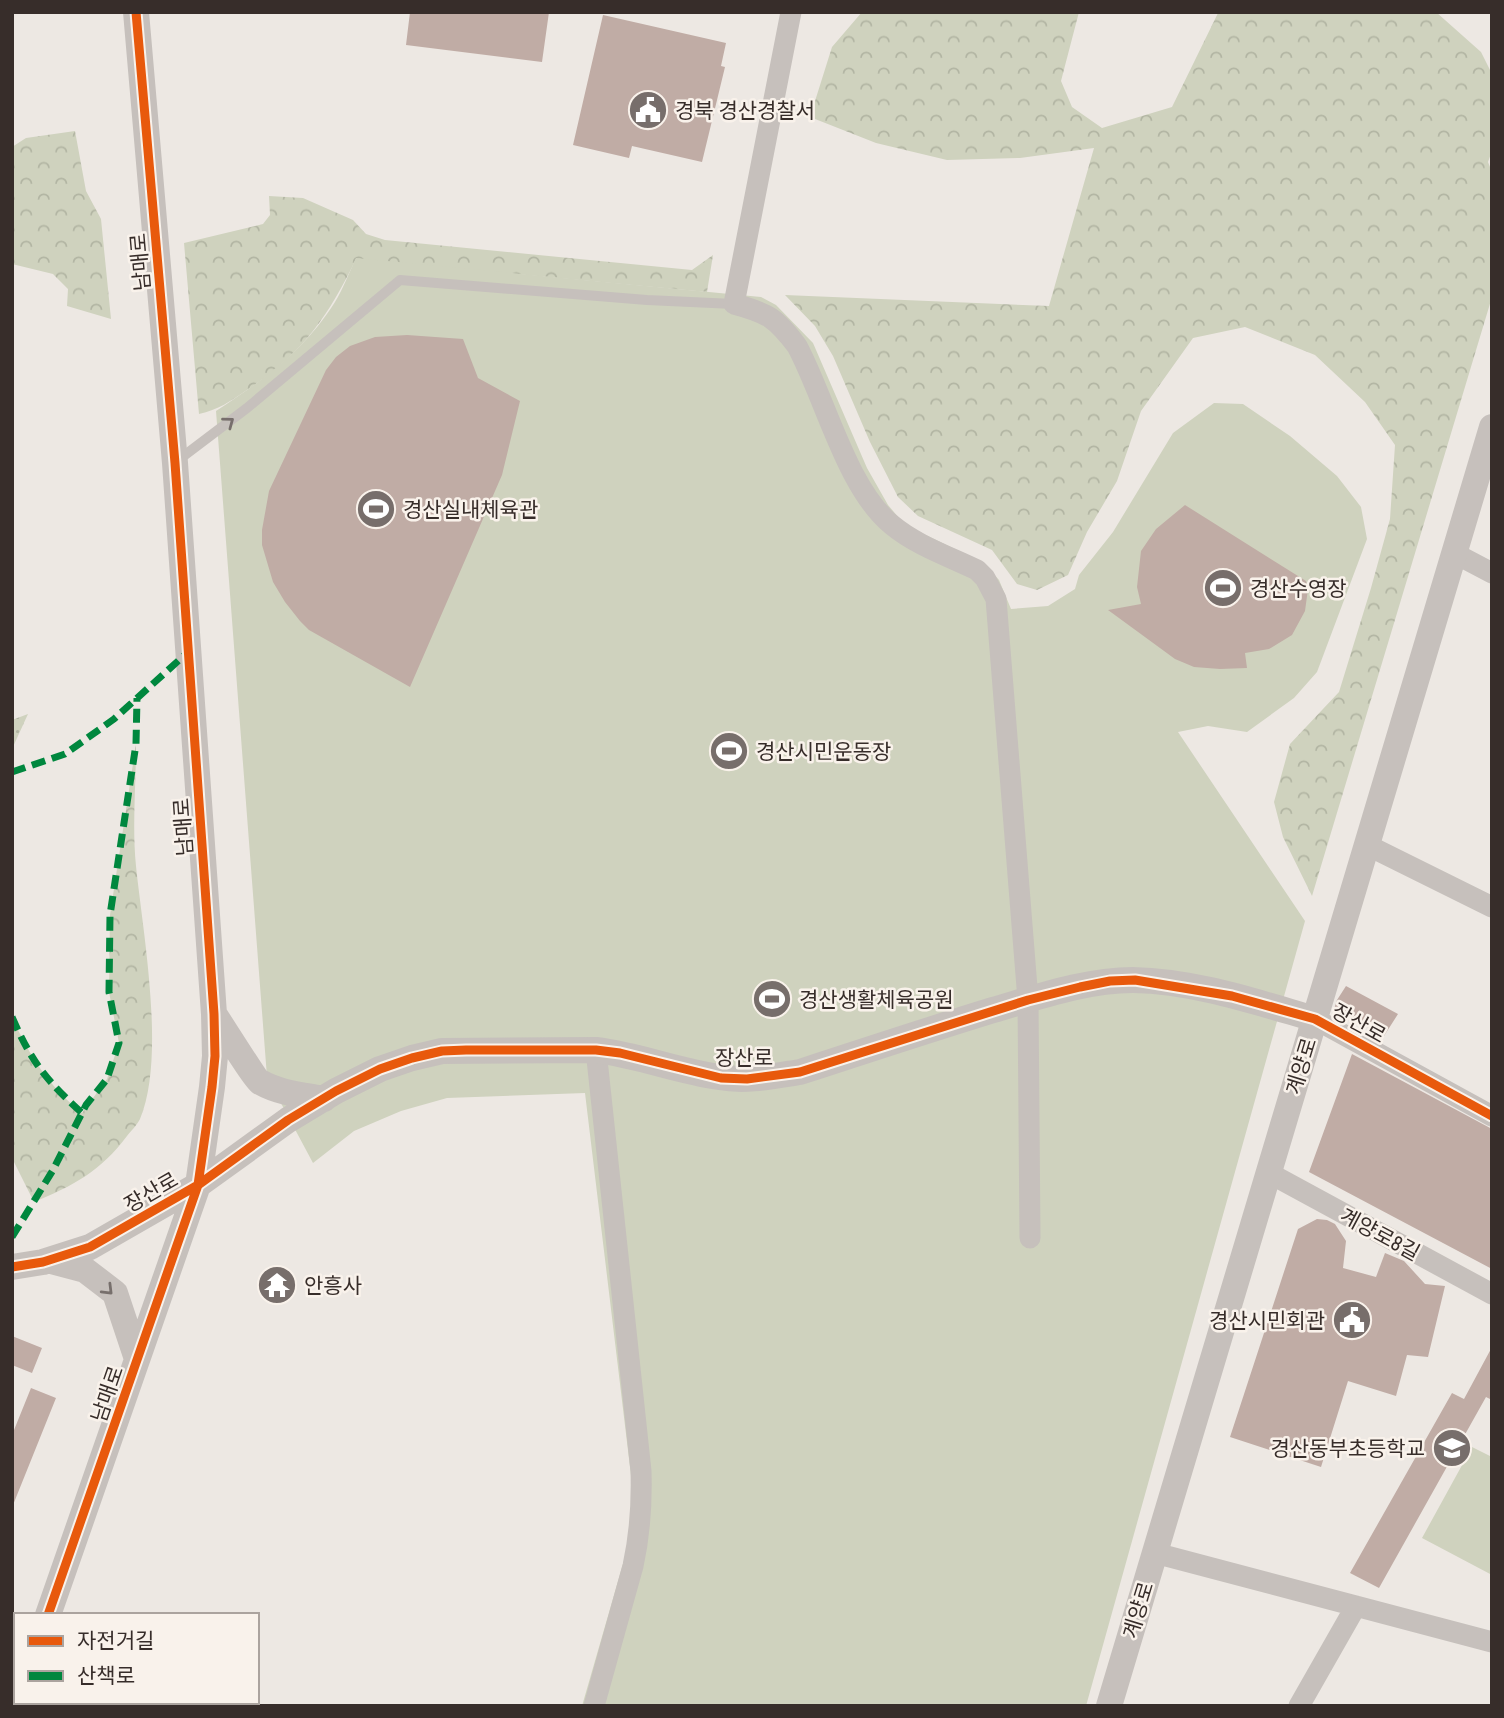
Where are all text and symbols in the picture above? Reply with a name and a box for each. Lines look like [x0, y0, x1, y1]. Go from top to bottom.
public building icon: 경북 경산경찰서 [627, 89, 669, 131]
place label: 경북 경산경찰서 [675, 96, 815, 125]
street label: 남매로 [123, 232, 157, 292]
one-way arrow [221, 417, 234, 430]
sports icon: 경산실내체육관 [355, 488, 397, 530]
place label: 경산실내체육관 [403, 495, 538, 524]
sports icon: 경산수영장 [1202, 567, 1244, 609]
place label: 경산수영장 [1250, 574, 1347, 603]
sports icon: 경산시민운동장 [708, 730, 750, 772]
place label: 경산시민운동장 [756, 737, 891, 766]
street label: 남매로 [167, 797, 199, 857]
sports icon: 경산생활체육공원 [751, 978, 793, 1020]
place label: 경산생활체육공원 [799, 985, 954, 1014]
street label: 장산로 [1327, 996, 1391, 1050]
street label: 계양로 [1279, 1034, 1323, 1098]
street label: 장산로 [715, 1043, 773, 1072]
street label: 장산로 [119, 1165, 183, 1219]
street label: 계양로8길 [1335, 1201, 1425, 1267]
temple icon: 안흥사 [256, 1264, 298, 1306]
place label: 안흥사 [304, 1271, 362, 1300]
one-way arrow [100, 1281, 113, 1294]
public building icon: 경산시민회관 [1331, 1299, 1373, 1341]
place label: 경산시민회관 [1209, 1306, 1325, 1335]
street label: 남매로 [84, 1362, 130, 1426]
school or university icon: 경산동부초등학교 [1431, 1427, 1473, 1469]
place label: 경산동부초등학교 [1270, 1434, 1425, 1463]
street label: 계양로 [1116, 1578, 1160, 1642]
legend [14, 1613, 259, 1704]
text: 자전거길 [77, 1626, 154, 1655]
text: 산책로 [77, 1661, 135, 1690]

